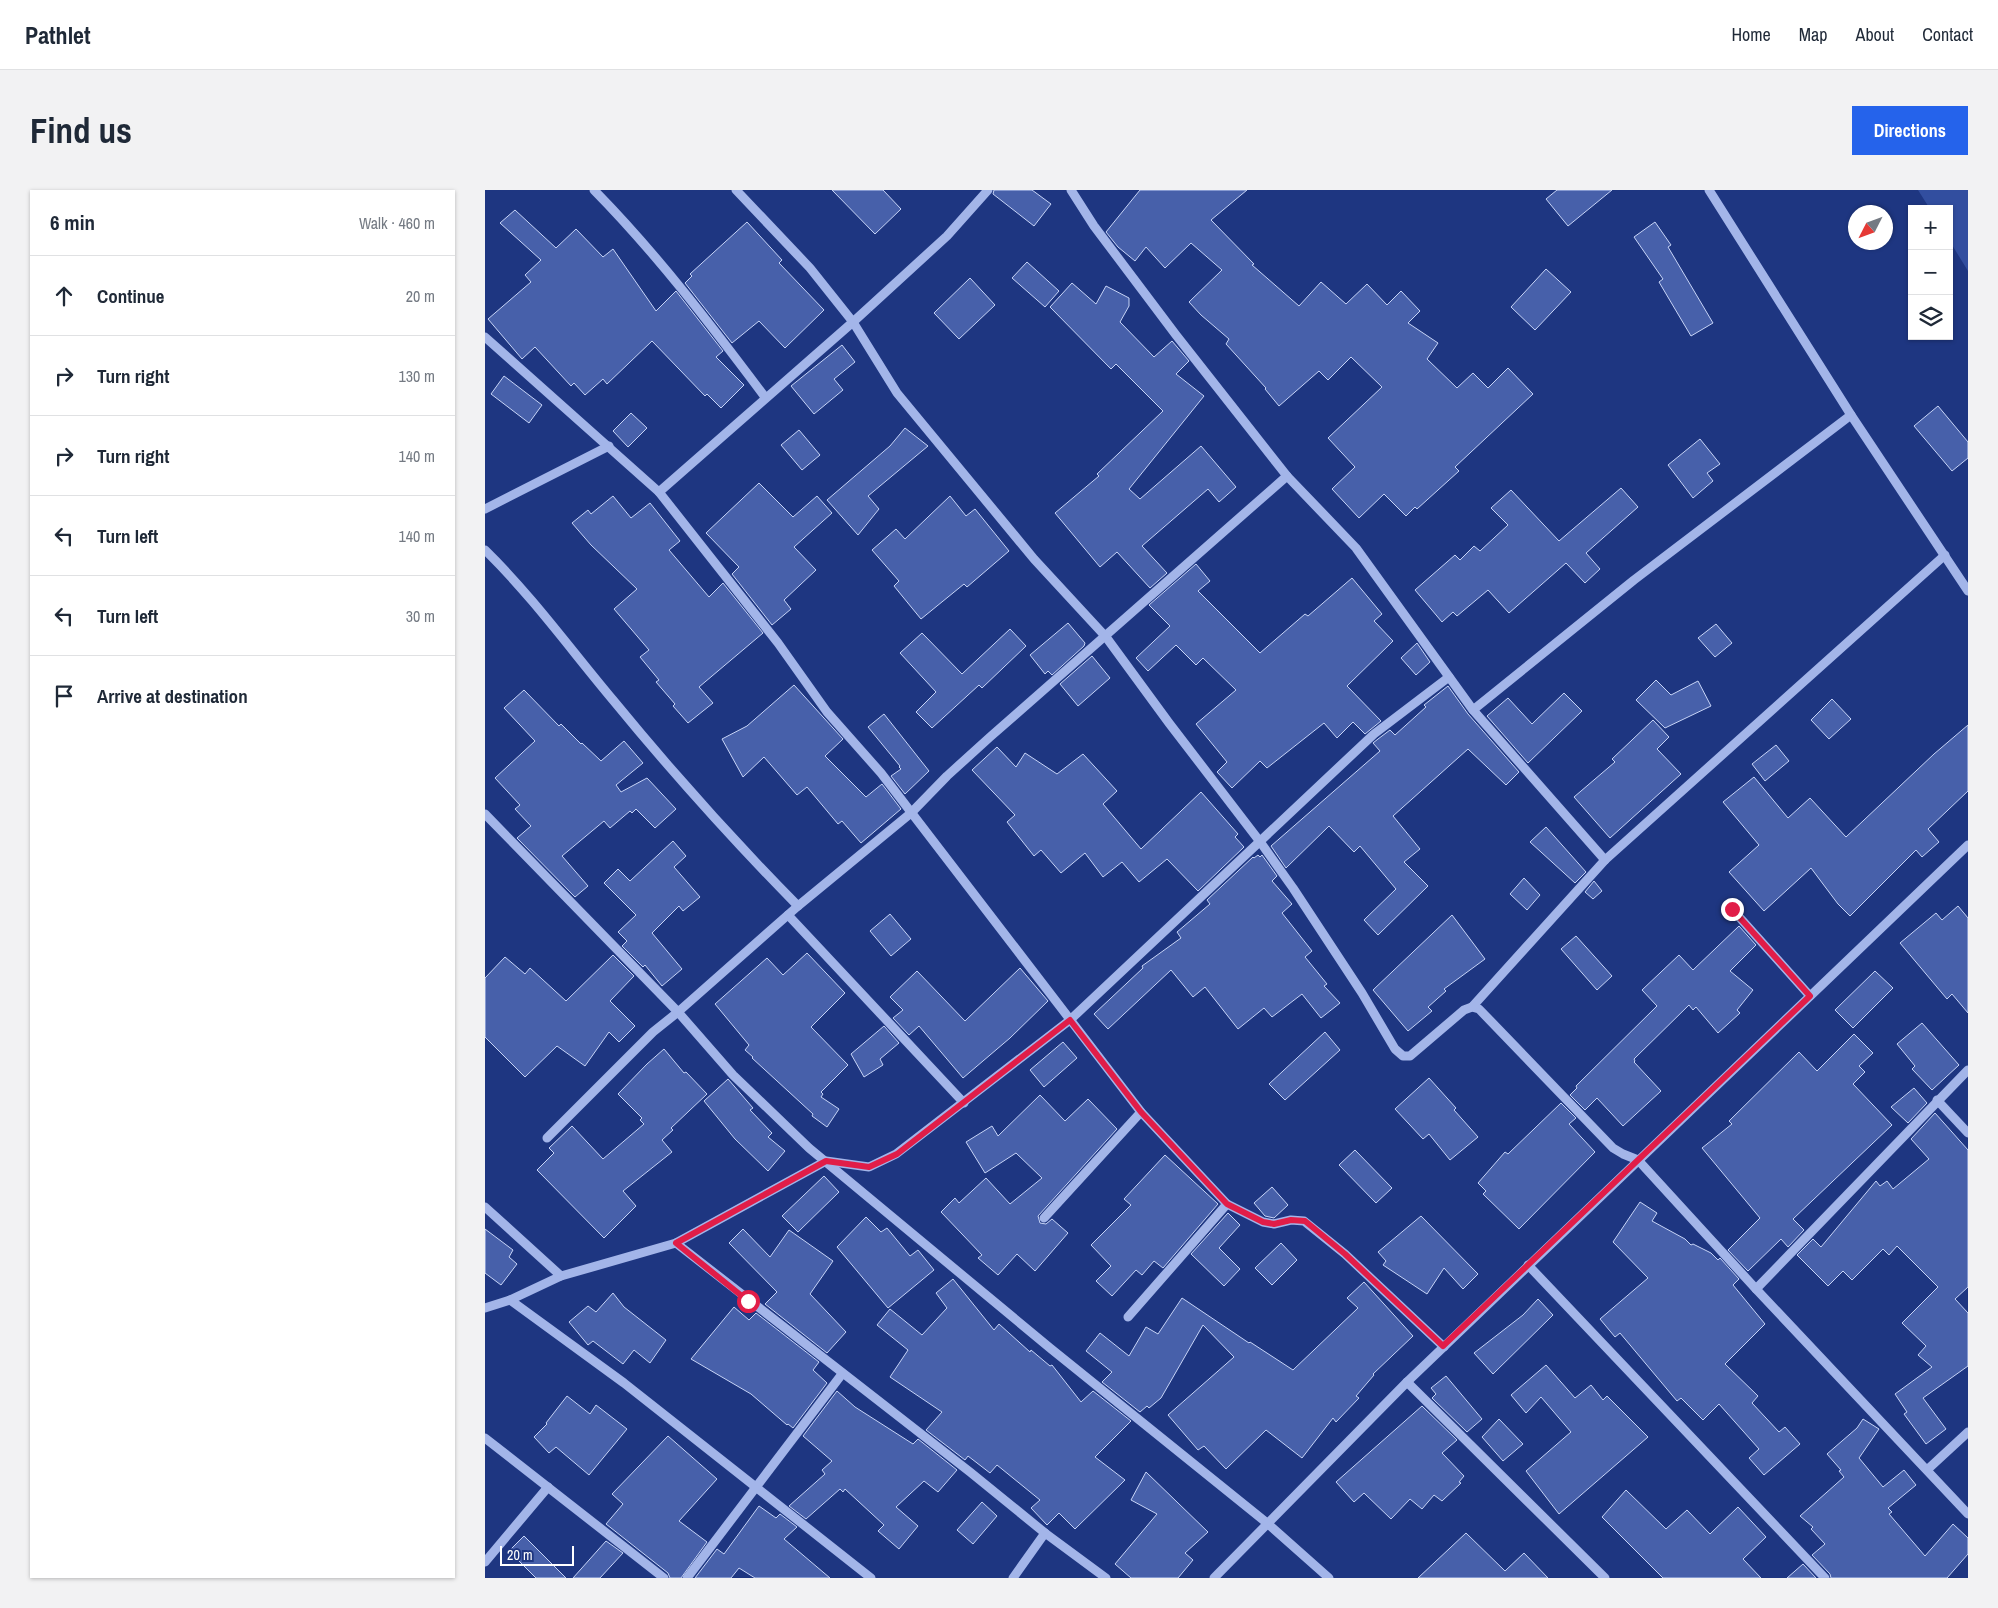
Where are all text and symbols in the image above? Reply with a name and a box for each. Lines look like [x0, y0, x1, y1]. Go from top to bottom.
text: Pathlet [25, 19, 91, 51]
text: Home [1731, 22, 1771, 47]
text: Map [1799, 22, 1828, 47]
text: About [1856, 22, 1894, 47]
text: Contact [1922, 22, 1973, 47]
button: Directions [1852, 106, 1968, 155]
text: Find us [30, 107, 132, 154]
north arrow [1848, 205, 1893, 250]
map controls [1908, 205, 1953, 340]
button: + [1908, 205, 1953, 250]
text: 6 min [50, 208, 95, 237]
text: Walk · 460 m [359, 212, 435, 234]
button: − [1908, 250, 1953, 295]
icon: ahead [50, 282, 78, 310]
text: Continue [97, 283, 165, 309]
text: 20 m [406, 285, 435, 307]
button: layers [1908, 295, 1953, 340]
icon: right [50, 362, 78, 390]
text: Turn right [97, 363, 169, 389]
text: 130 m [399, 365, 435, 387]
icon: right [50, 442, 78, 470]
text: Turn right [97, 443, 169, 469]
text: 140 m [399, 445, 435, 467]
icon: left [50, 522, 78, 550]
text: Turn left [97, 523, 158, 549]
text: 140 m [399, 525, 435, 547]
icon: left [50, 602, 78, 630]
text: Turn left [97, 603, 158, 629]
text: 30 m [406, 605, 435, 627]
icon: arrive [50, 682, 78, 710]
text: Arrive at destination [97, 683, 248, 709]
route end [1721, 898, 1744, 921]
route start [737, 1290, 760, 1313]
scale bar [500, 1543, 574, 1566]
text: 20 m [507, 1546, 533, 1564]

